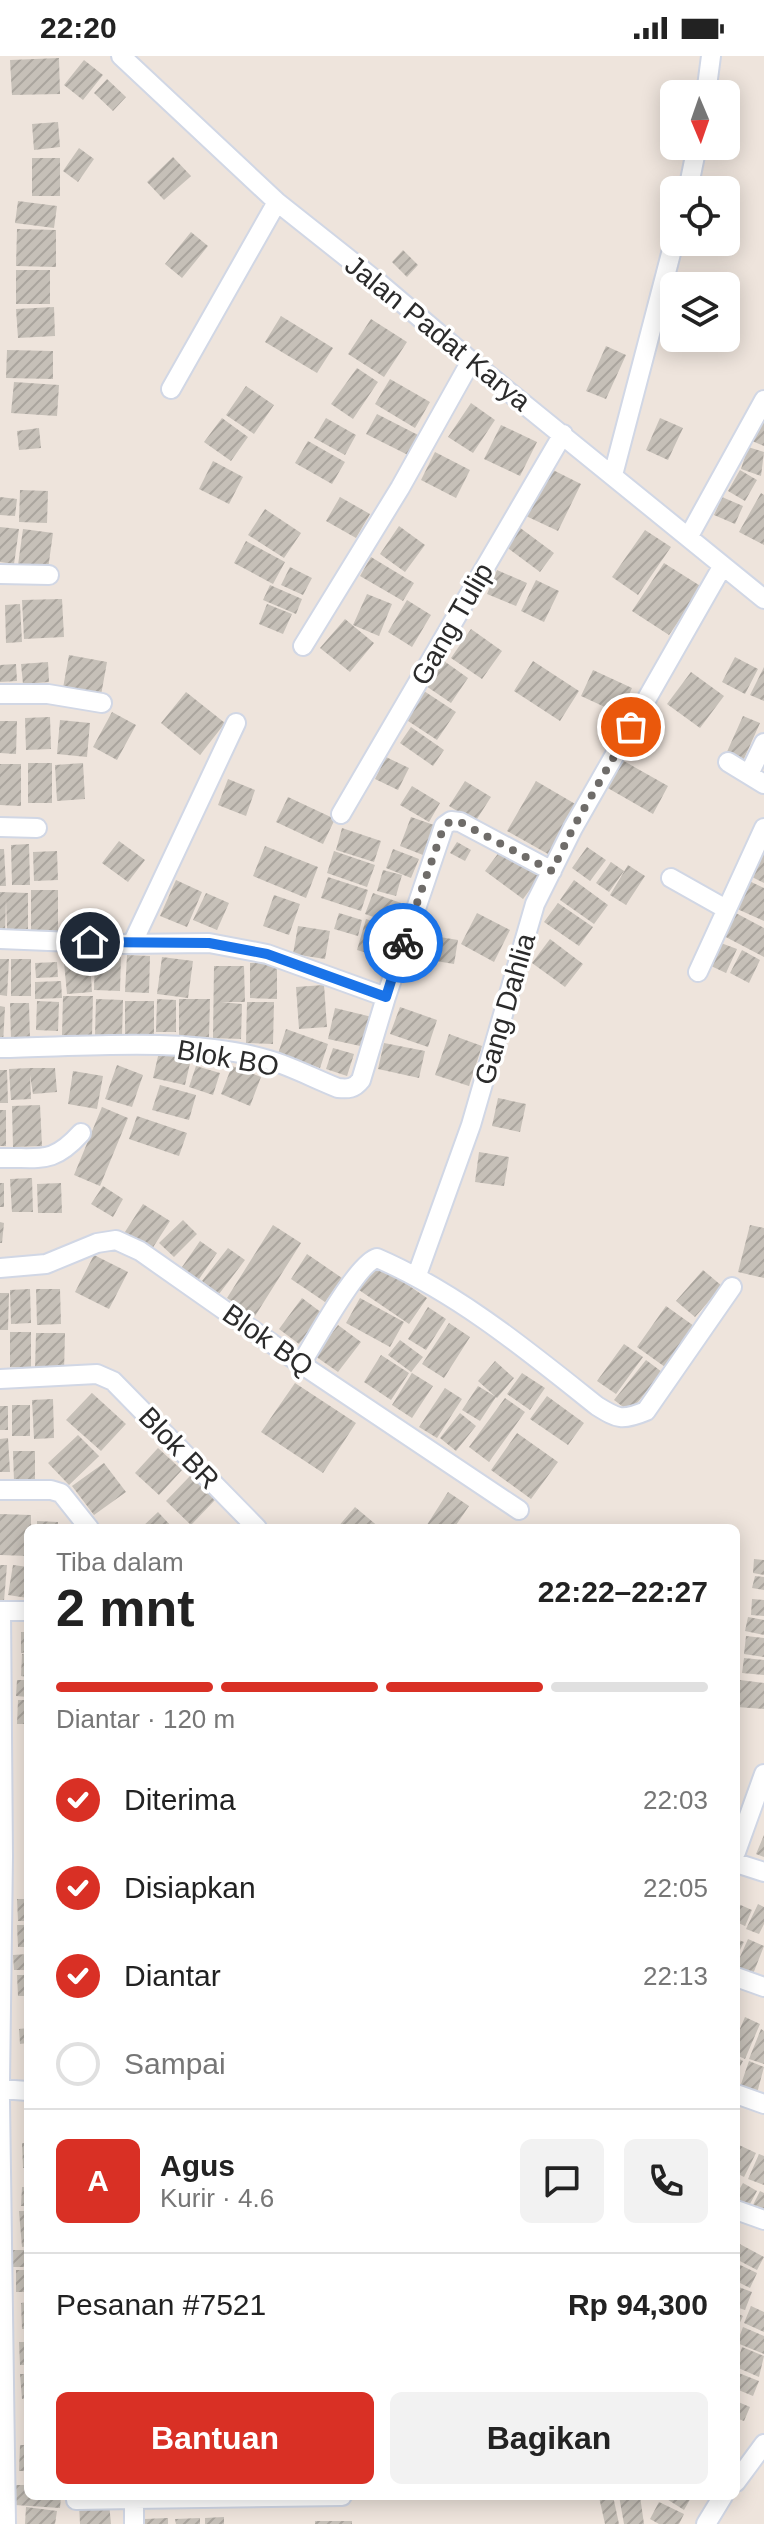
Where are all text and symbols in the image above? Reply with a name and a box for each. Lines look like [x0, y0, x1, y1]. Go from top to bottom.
text: 22:20 [40, 11, 117, 44]
north arrow [660, 80, 740, 160]
map controls [660, 80, 740, 352]
button: locate [660, 176, 740, 256]
street label: Jalan Padat Karya [339, 249, 537, 417]
button: layers [660, 272, 740, 352]
street label: Gang Tulip [405, 558, 499, 690]
pin [597, 693, 665, 761]
icon: bag [609, 705, 653, 749]
courier [363, 903, 443, 983]
pin [56, 908, 124, 976]
icon: home [68, 920, 112, 964]
icon: bike [381, 921, 425, 965]
street label: Gang Dahlia [469, 930, 541, 1088]
street label: Blok BO [175, 1034, 281, 1082]
street label: Blok BQ [217, 1298, 319, 1382]
street label: Blok BR [133, 1401, 225, 1495]
text: Tiba dalam [56, 1547, 184, 1577]
text: 22:22–22:27 [538, 1575, 708, 1608]
text: 2 mnt [56, 1579, 195, 1637]
text: Diantar · 120 m [56, 1704, 235, 1734]
icon: check [56, 1778, 100, 1822]
text: Diterima [124, 1783, 236, 1816]
text: 22:03 [643, 1785, 708, 1815]
icon: check [56, 1866, 100, 1910]
text: Disiapkan [124, 1871, 256, 1904]
text: 22:05 [643, 1873, 708, 1903]
icon: check [56, 1954, 100, 1998]
text: Diantar [124, 1959, 221, 1992]
text: 22:13 [643, 1961, 708, 1991]
text: Sampai [124, 2047, 226, 2080]
button: chat [520, 2139, 604, 2223]
button: phone [624, 2139, 708, 2223]
text: Agus [160, 2149, 235, 2182]
text: A [87, 2164, 109, 2197]
text: Kurir · 4.6 [160, 2183, 274, 2213]
text: Pesanan #7521 [56, 2288, 266, 2321]
text: Rp 94,300 [568, 2288, 708, 2321]
button: Bantuan [56, 2392, 374, 2484]
button: Bagikan [390, 2392, 708, 2484]

